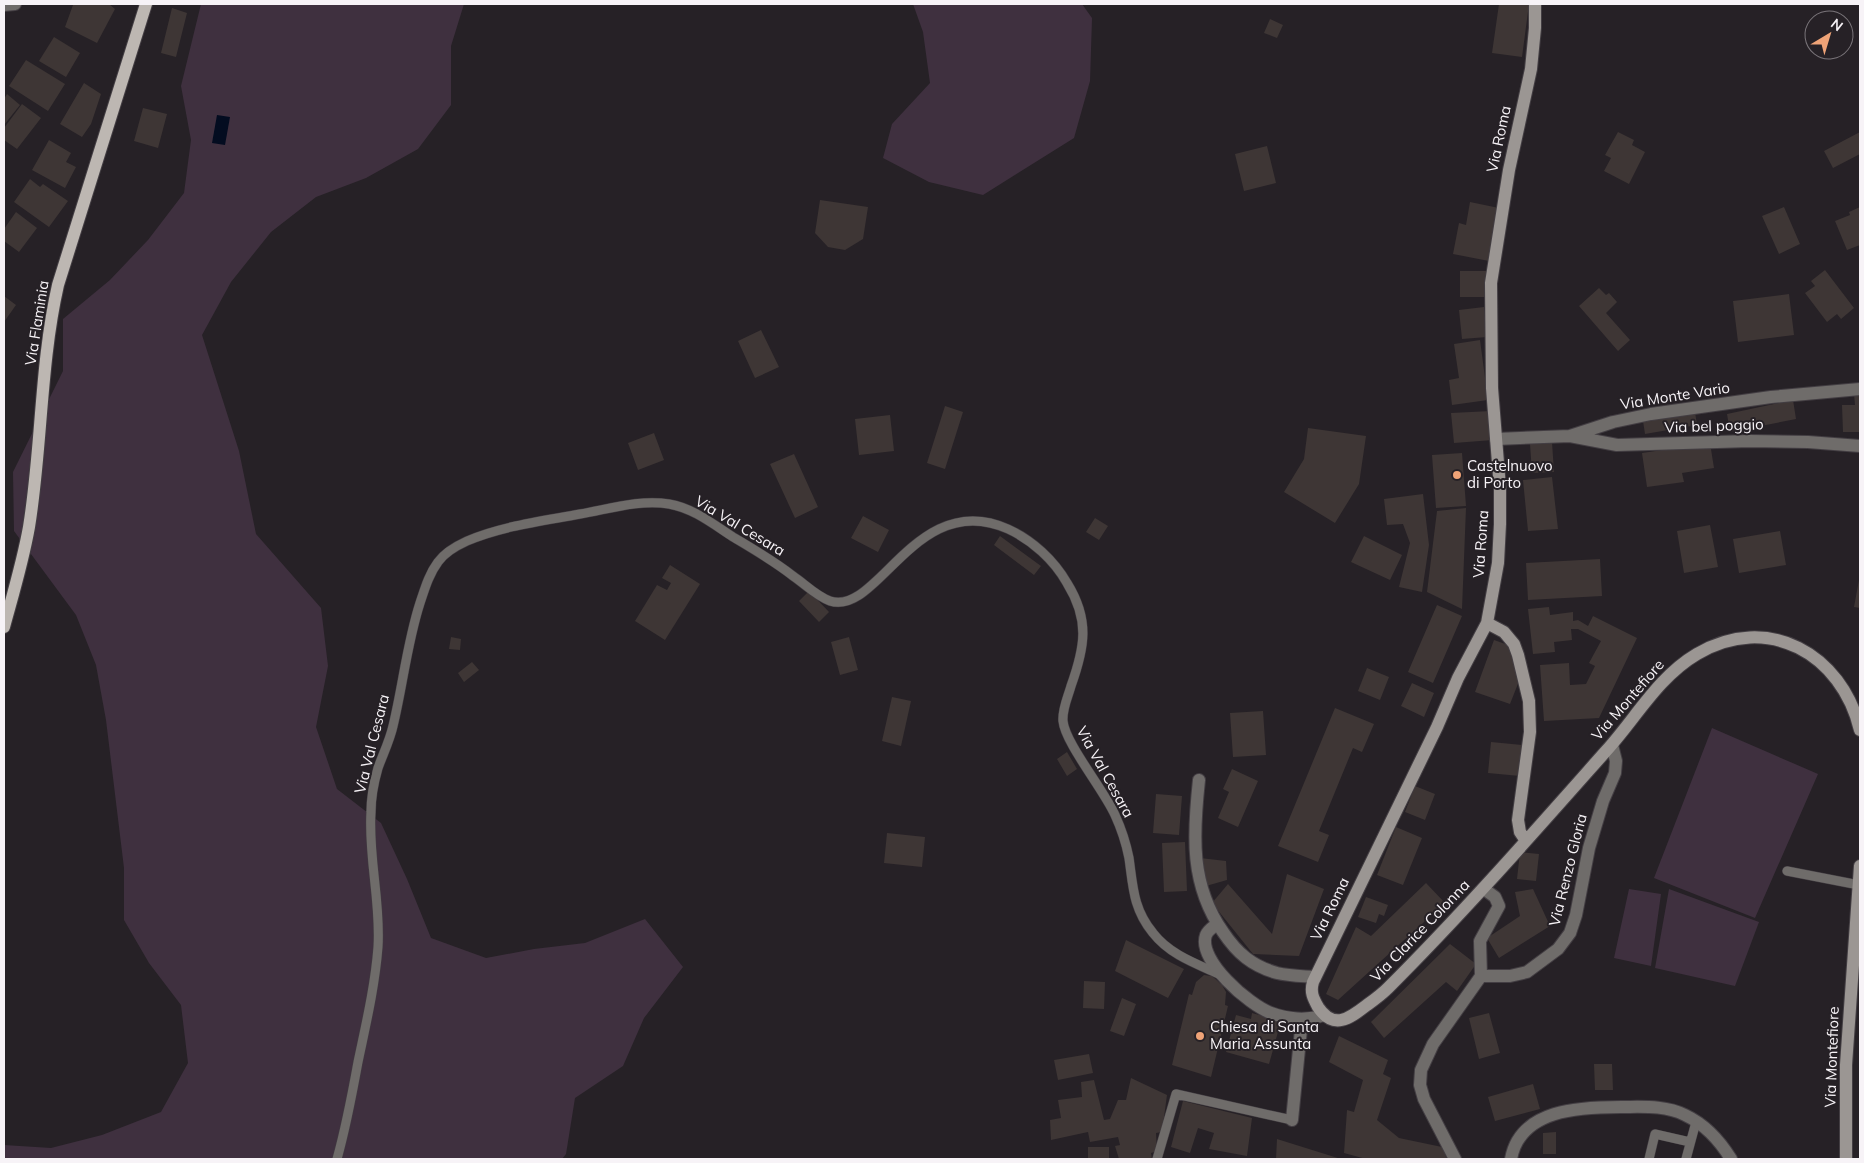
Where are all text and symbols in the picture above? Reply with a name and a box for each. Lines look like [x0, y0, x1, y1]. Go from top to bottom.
north arrow [1804, 10, 1854, 60]
text: N [1827, 14, 1847, 35]
street label: Via Roma [1482, 104, 1515, 174]
street label: Via Flaminia [20, 279, 53, 367]
street label: Via Monte Vario [1619, 377, 1731, 414]
street label: Via bel poggio [1664, 414, 1764, 437]
place label: Castelnuovo di Porto [1467, 456, 1553, 492]
marker: Castelnuovo di Porto [1451, 469, 1463, 481]
street label: Via Val Cesara [692, 491, 789, 560]
street label: Via Roma [1469, 509, 1492, 578]
street label: Via Montefiore [1587, 655, 1668, 744]
street label: Via Val Cesara [350, 692, 393, 796]
street label: Via Val Cesara [1072, 723, 1138, 821]
street label: Via Renzo Gloria [1544, 812, 1591, 928]
street label: Via Roma [1306, 874, 1353, 943]
street label: Via Clarice Colonna [1366, 875, 1473, 986]
street label: Via Montefiore [1820, 1006, 1843, 1108]
place label: Chiesa di Santa Maria Assunta [1210, 1017, 1319, 1053]
marker: Chiesa di Santa Maria Assunta [1194, 1030, 1206, 1042]

